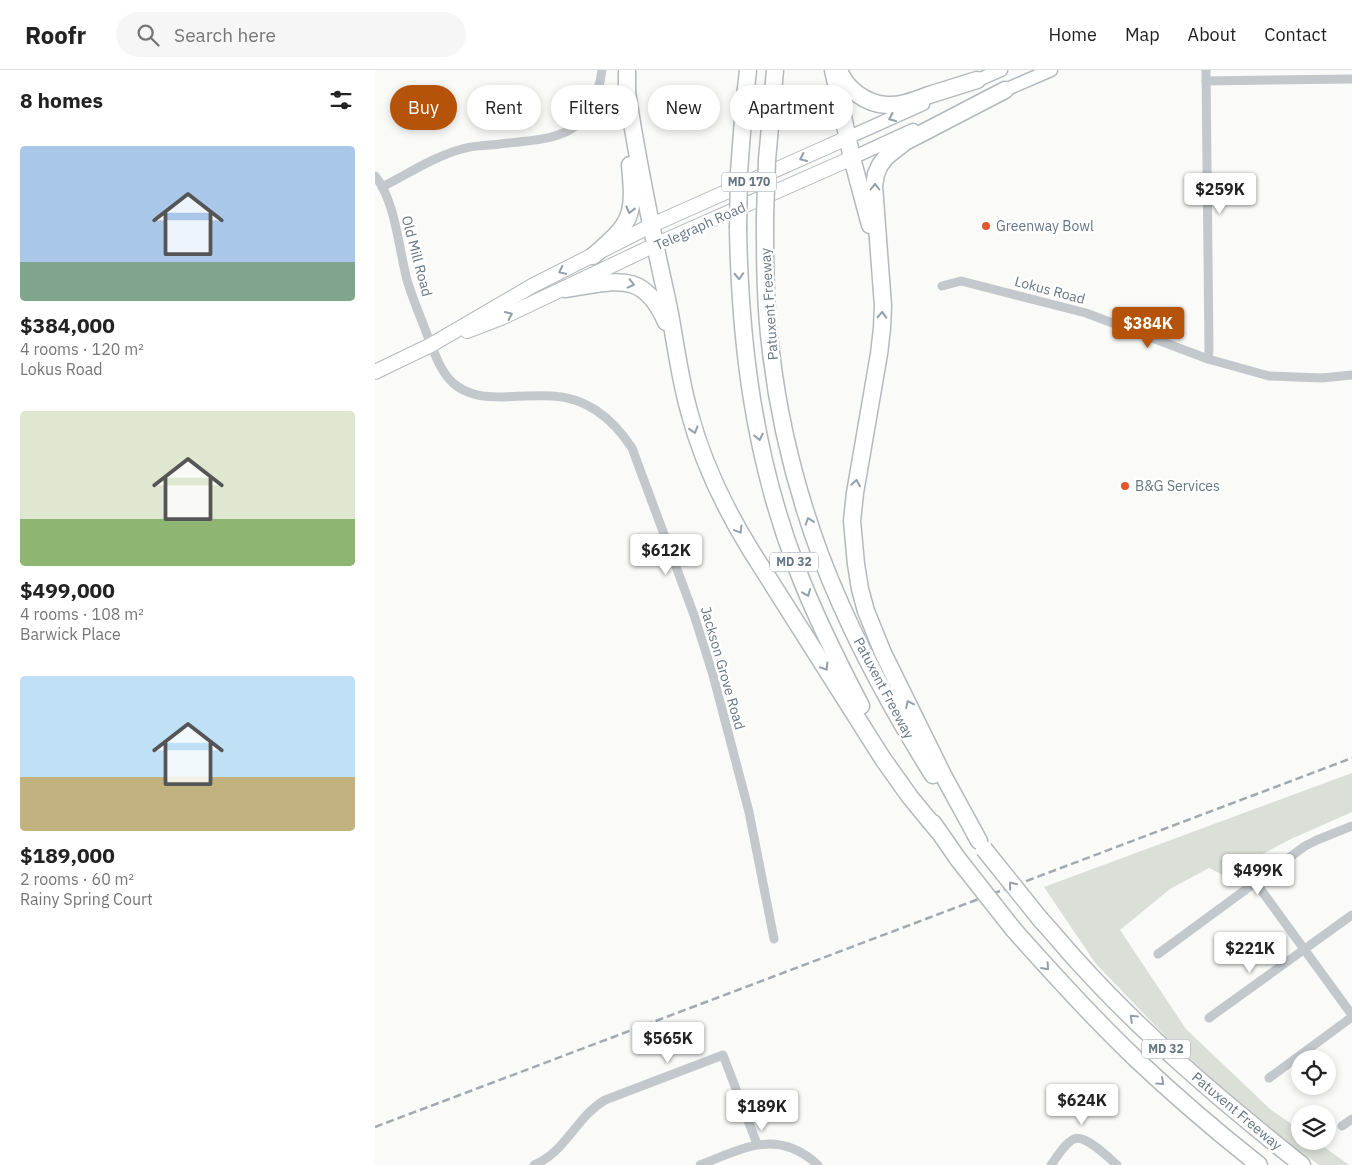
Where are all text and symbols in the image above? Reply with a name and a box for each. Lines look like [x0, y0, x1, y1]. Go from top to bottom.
search box [116, 12, 466, 57]
text: Roofr [25, 19, 86, 51]
icon: search [134, 21, 162, 49]
text: Search here [174, 23, 276, 47]
text: Home [1049, 23, 1097, 46]
text: Map [1125, 23, 1160, 46]
text: About [1188, 23, 1236, 46]
text: Contact [1264, 23, 1327, 46]
chip: Buy [390, 85, 457, 130]
chip: Rent [467, 85, 541, 130]
chip: Filters [551, 85, 638, 130]
chip: New [648, 85, 720, 130]
chip: Apartment [730, 85, 853, 130]
text: 8 homes [20, 86, 103, 114]
icon: filters [327, 86, 355, 114]
one-way arrow [888, 112, 897, 122]
one-way arrow [799, 152, 808, 163]
road number: MD 170 [721, 172, 777, 191]
pin: $259K [1185, 172, 1255, 215]
icon: home [143, 179, 233, 269]
text: $259K [1195, 179, 1245, 199]
one-way arrow [870, 183, 880, 191]
street label: Telegraph Road [652, 198, 748, 254]
one-way arrow [625, 205, 636, 214]
street label: Old Mill Road [398, 214, 436, 298]
place label: Greenway Bowl [996, 217, 1094, 235]
marker: Greenway Bowl [980, 220, 992, 232]
street label: Patuxent Freeway [756, 247, 782, 361]
one-way arrow [558, 265, 567, 275]
street label: Lokus Road [1013, 272, 1087, 308]
one-way arrow [733, 273, 744, 281]
one-way arrow [626, 278, 635, 289]
pin: $384K [1113, 306, 1183, 349]
one-way arrow [504, 310, 513, 321]
one-way arrow [877, 310, 888, 318]
text: $384,000 [20, 311, 115, 339]
text: $384K [1123, 313, 1173, 333]
text: 4 rooms · 120 m² [20, 339, 144, 359]
text: Lokus Road [20, 359, 103, 379]
one-way arrow [689, 425, 699, 433]
one-way arrow [753, 433, 763, 442]
icon: home [143, 444, 233, 534]
place label: B&G Services [1135, 477, 1220, 495]
one-way arrow [850, 478, 861, 486]
marker: B&G Services [1119, 480, 1131, 492]
one-way arrow [805, 517, 815, 526]
one-way arrow [732, 524, 742, 533]
pin: $612K [631, 534, 701, 576]
text: $612K [641, 540, 691, 560]
road number: MD 32 [770, 552, 818, 572]
text: $499,000 [20, 576, 115, 604]
one-way arrow [801, 588, 811, 596]
text: 4 rooms · 108 m² [20, 604, 144, 624]
street label: Jackson Grove Road [697, 604, 749, 732]
text: Barwick Place [20, 624, 121, 644]
street label: Patuxent Freeway [850, 634, 918, 742]
one-way arrow [819, 662, 829, 671]
one-way arrow [905, 700, 915, 709]
icon: home [143, 709, 233, 799]
text: $189,000 [20, 841, 115, 869]
pin: $499K [1223, 854, 1293, 896]
text: $499K [1233, 860, 1283, 880]
text: 2 rooms · 60 m² [20, 869, 134, 889]
one-way arrow [1010, 882, 1018, 891]
text: Rainy Spring Court [20, 889, 153, 909]
pin: $221K [1215, 932, 1285, 974]
text: $221K [1225, 938, 1275, 958]
one-way arrow [1040, 961, 1049, 970]
one-way arrow [1130, 1015, 1139, 1024]
pin: $565K [633, 1022, 703, 1064]
text: $565K [643, 1028, 693, 1048]
road number: MD 32 [1142, 1040, 1190, 1059]
map controls [1291, 1050, 1336, 1150]
button: locate [1291, 1050, 1336, 1095]
street label: Patuxent Freeway [1188, 1068, 1286, 1154]
one-way arrow [1155, 1076, 1164, 1085]
pin: $624K [1047, 1084, 1117, 1126]
pin: $189K [727, 1090, 797, 1132]
text: $624K [1057, 1090, 1107, 1110]
text: $189K [737, 1096, 787, 1116]
button: layers [1291, 1105, 1336, 1150]

